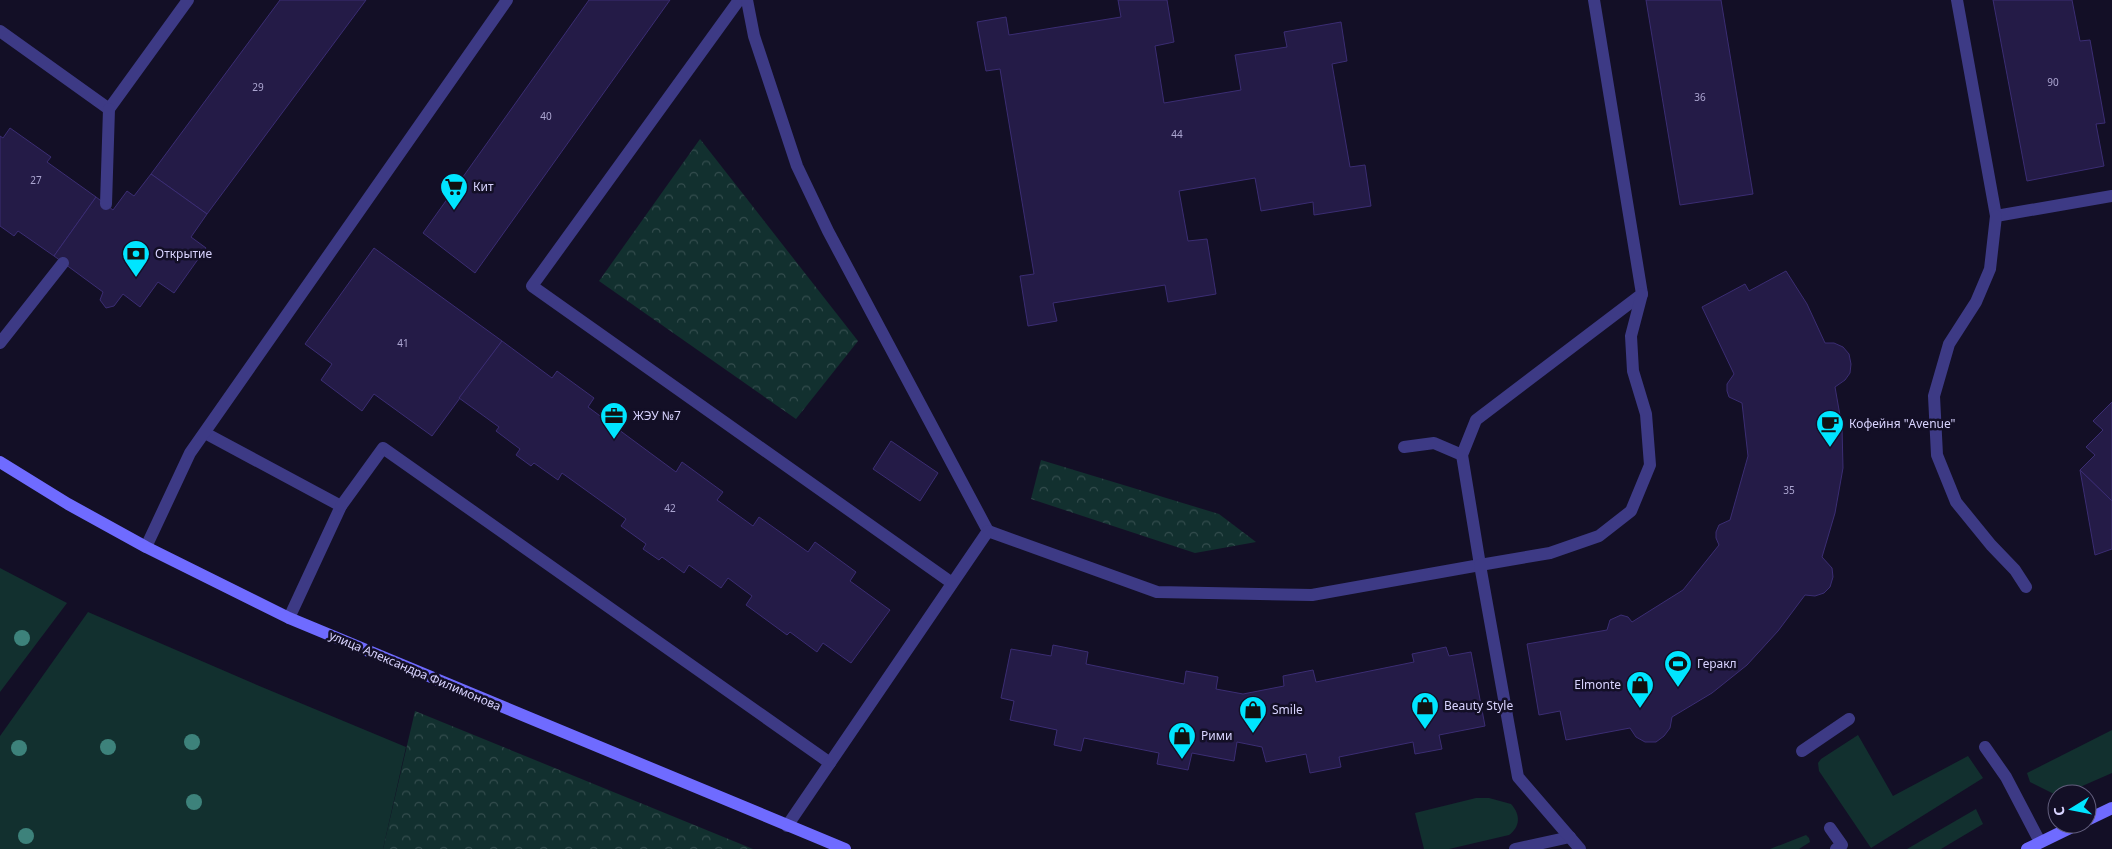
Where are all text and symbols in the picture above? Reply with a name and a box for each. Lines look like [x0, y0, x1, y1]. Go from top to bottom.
house number: 90 [2047, 75, 2059, 89]
house number: 29 [252, 80, 264, 94]
house number: 36 [1694, 90, 1706, 104]
house number: 40 [540, 109, 552, 123]
house number: 44 [1171, 127, 1183, 141]
supermarket icon: Кит [439, 172, 469, 211]
house number: 27 [30, 173, 42, 187]
place label: Кит [473, 178, 494, 195]
bank icon: Открытие [121, 239, 151, 278]
place label: Открытие [155, 245, 213, 262]
house number: 41 [397, 336, 409, 350]
office icon: ЖЭУ №7 [599, 401, 629, 440]
place label: ЖЭУ №7 [633, 407, 681, 424]
cafe icon: Кофейня "Avenue" [1815, 409, 1845, 448]
place label: Кофейня "Avenue" [1849, 415, 1956, 432]
house number: 35 [1783, 483, 1795, 497]
house number: 42 [664, 501, 676, 515]
street label: улица Александра Филимонова [327, 627, 504, 714]
sports icon: Геракл [1663, 649, 1693, 688]
place label: Геракл [1697, 655, 1737, 672]
shop icon: Elmonte [1625, 670, 1655, 709]
place label: Elmonte [1574, 676, 1621, 693]
shop icon: Beauty Style [1410, 691, 1440, 730]
shop icon: Smile [1238, 695, 1268, 734]
place label: Beauty Style [1444, 697, 1513, 714]
place label: Smile [1272, 701, 1303, 718]
shop icon: Рими [1167, 721, 1197, 760]
place label: Рими [1201, 727, 1232, 744]
north arrow [2047, 784, 2097, 834]
text: С [2049, 805, 2069, 817]

